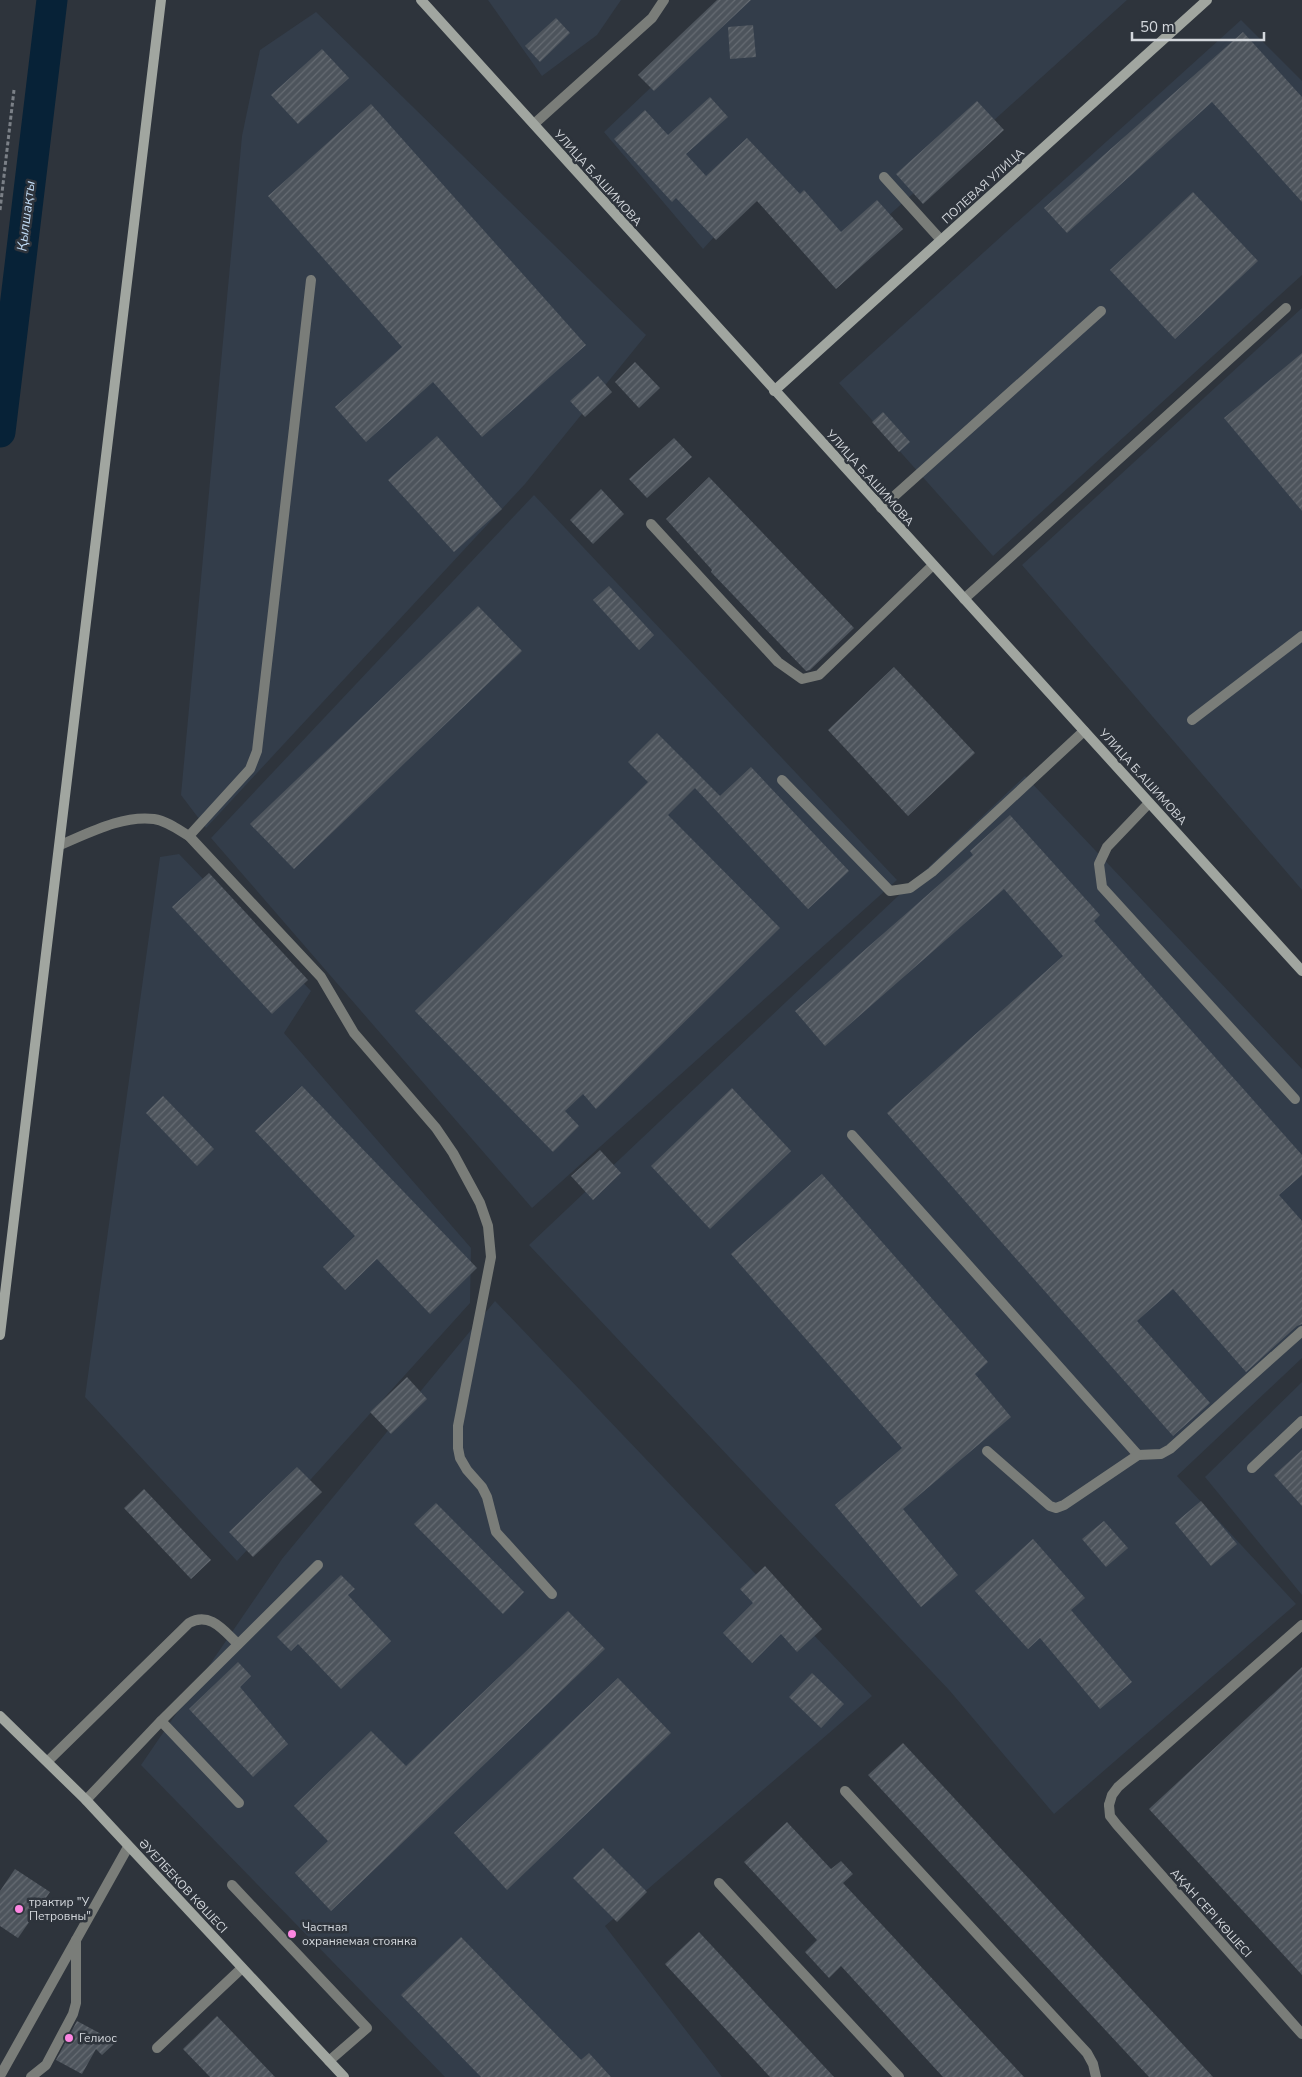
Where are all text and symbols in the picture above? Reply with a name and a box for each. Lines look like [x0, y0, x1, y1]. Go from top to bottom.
scale bar [1132, 10, 1264, 42]
text: 50 m [1140, 17, 1175, 37]
street label: УЛИЦА Б.АШИМОВА [550, 126, 646, 230]
street label: ПОЛЕВАЯ УЛИЦА [938, 145, 1028, 227]
water label: Қылшақты [12, 180, 40, 252]
street label: УЛИЦА Б.АШИМОВА [822, 426, 918, 530]
street label: УЛИЦА Б.АШИМОВА [1095, 725, 1191, 829]
street label: ӘУЕЛБЕКОВ КӨШЕСІ [135, 1836, 231, 1936]
street label: АҚАН СЕРІ КӨШЕСІ [1167, 1865, 1255, 1961]
place label: трактир "У Петровны" [29, 1894, 91, 1924]
marker: трактир "У Петровны" [13, 1903, 25, 1915]
place label: Частная охраняемая стоянка [302, 1919, 417, 1949]
marker: Частная охраняемая стоянка [286, 1928, 298, 1940]
place label: Гелиос [79, 2030, 117, 2046]
marker: Гелиос [63, 2032, 75, 2044]

